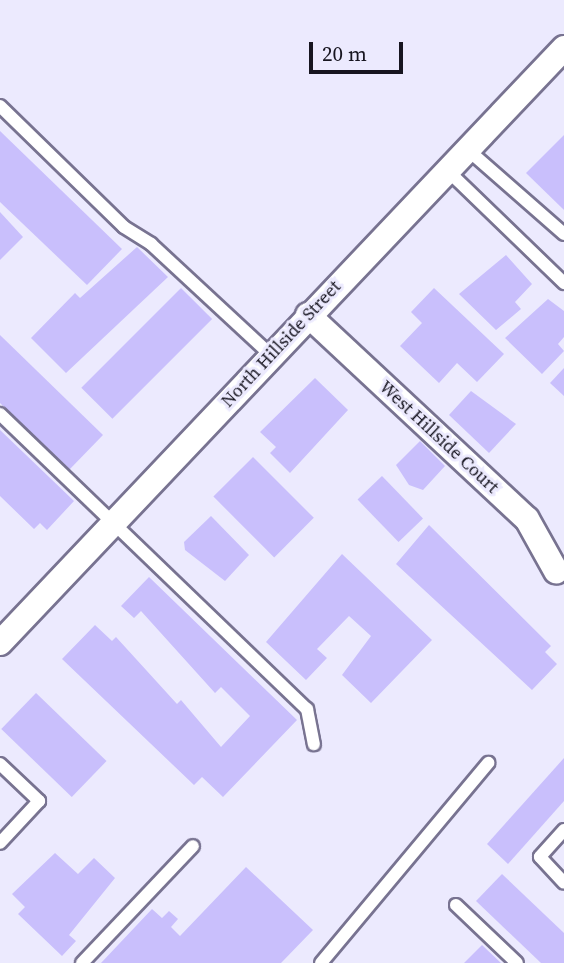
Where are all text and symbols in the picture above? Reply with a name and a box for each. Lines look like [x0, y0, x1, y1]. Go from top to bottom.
scale bar [312, 28, 406, 72]
text: 20 m [322, 39, 367, 68]
street label: North Hillside Street [217, 276, 345, 412]
street label: West Hillside Court [375, 376, 503, 498]

